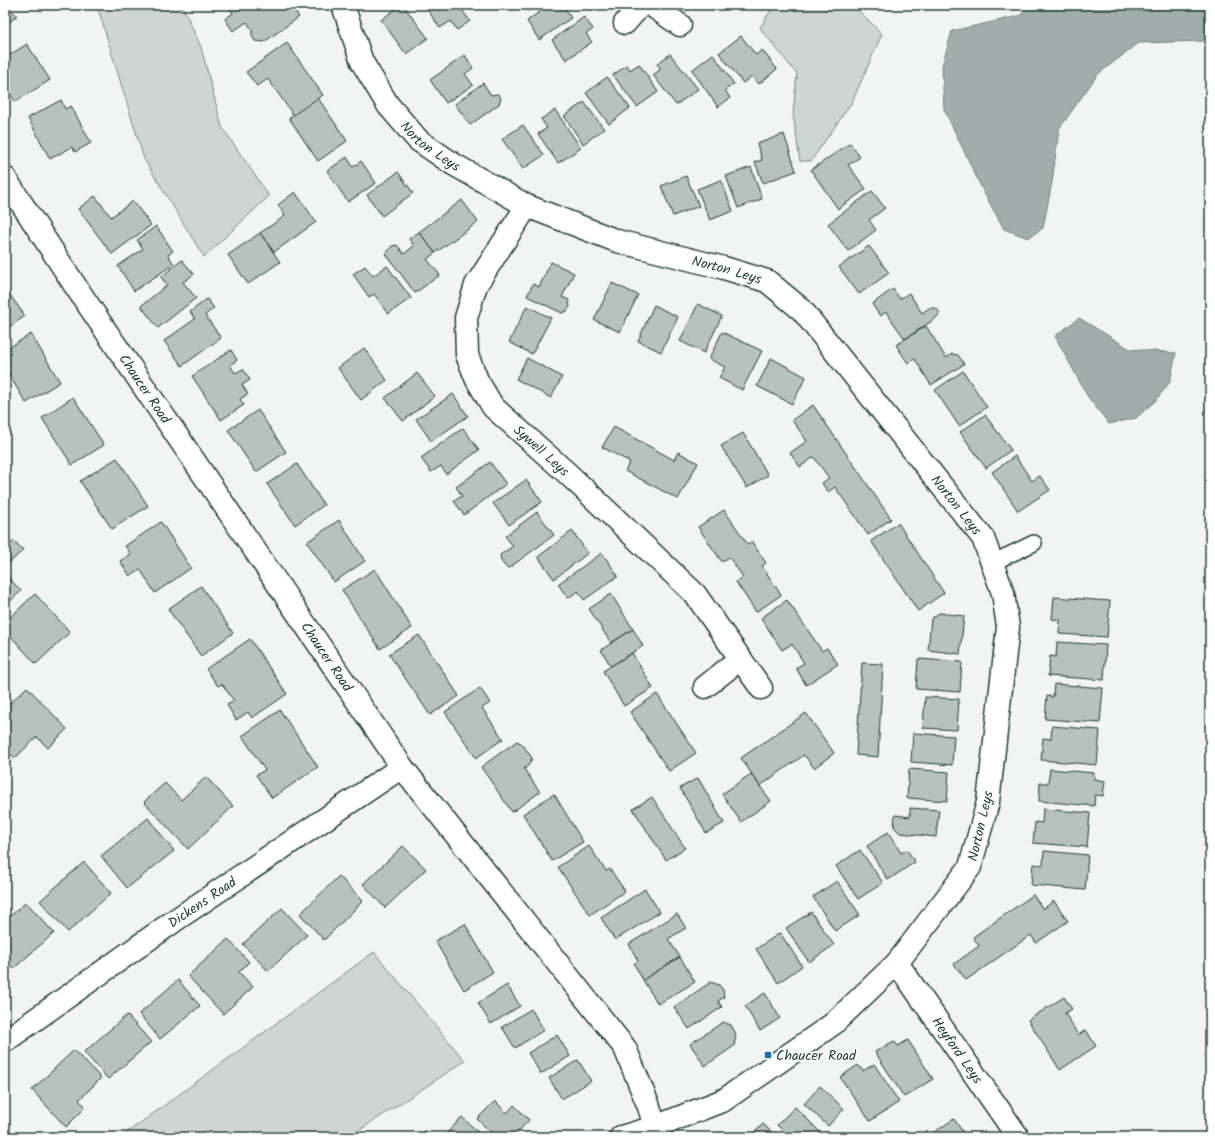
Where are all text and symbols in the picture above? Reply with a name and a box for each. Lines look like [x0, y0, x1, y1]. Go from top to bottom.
street label: Norton Leys [394, 117, 464, 178]
street label: Norton Leys [689, 250, 764, 291]
street label: Chaucer Road [113, 350, 176, 429]
street label: Sywell Leys [508, 420, 574, 482]
street label: Norton Leys [925, 470, 987, 540]
street label: Chaucer Road [295, 618, 358, 697]
street label: Norton Leys [962, 789, 1000, 864]
street label: Dickens Road [164, 871, 242, 934]
street label: Heyford Leys [925, 1012, 988, 1089]
place label: Chaucer Road [776, 1045, 857, 1067]
marker: Chaucer Road [763, 1050, 773, 1060]

